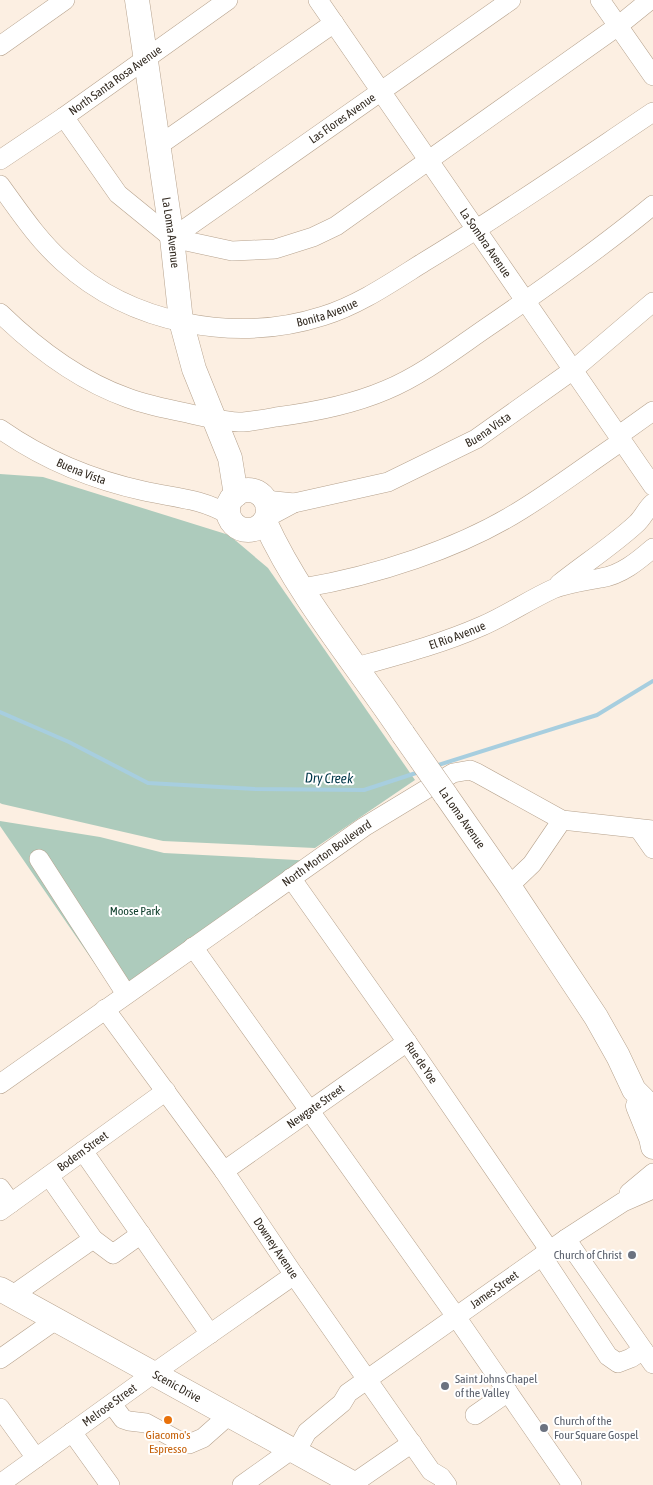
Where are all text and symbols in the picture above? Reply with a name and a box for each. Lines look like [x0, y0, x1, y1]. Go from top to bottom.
street label: North Santa Rosa Avenue [66, 43, 164, 118]
street label: Las Flores Avenue [306, 90, 378, 147]
street label: La Loma Avenue [159, 196, 182, 269]
street label: La Sombra Avenue [457, 206, 514, 280]
street label: Bonita Avenue [295, 296, 360, 330]
street label: Buena Vista [463, 410, 513, 450]
street label: Buena Vista [54, 455, 108, 487]
street label: El Rio Avenue [427, 618, 488, 652]
water label: Dry Creek [305, 770, 354, 786]
street label: La Loma Avenue [436, 785, 488, 851]
street label: North Morton Boulevard [279, 817, 374, 890]
park label: Moose Park [110, 904, 161, 918]
street label: Rue de Yoe [402, 1039, 440, 1086]
street label: Newgate Street [284, 1081, 347, 1131]
street label: Bodem Street [55, 1128, 111, 1174]
street label: Downey Avenue [250, 1215, 301, 1281]
place label: Church of Christ [554, 1248, 623, 1262]
marker: Church of Christ [626, 1249, 638, 1261]
street label: James Street [467, 1268, 522, 1312]
street label: Scenic Drive [150, 1368, 204, 1405]
place label: Saint Johns Chapel of the Valley [455, 1372, 538, 1400]
street label: Melrose Street [80, 1380, 140, 1429]
marker: Saint Johns Chapel of the Valley [439, 1380, 451, 1392]
marker: Giacomo's Espresso [162, 1414, 174, 1426]
place label: Church of the Four Square Gospel [554, 1414, 639, 1442]
marker: Church of the Four Square Gospel [538, 1422, 550, 1434]
place label: Giacomo's Espresso [146, 1428, 190, 1456]

